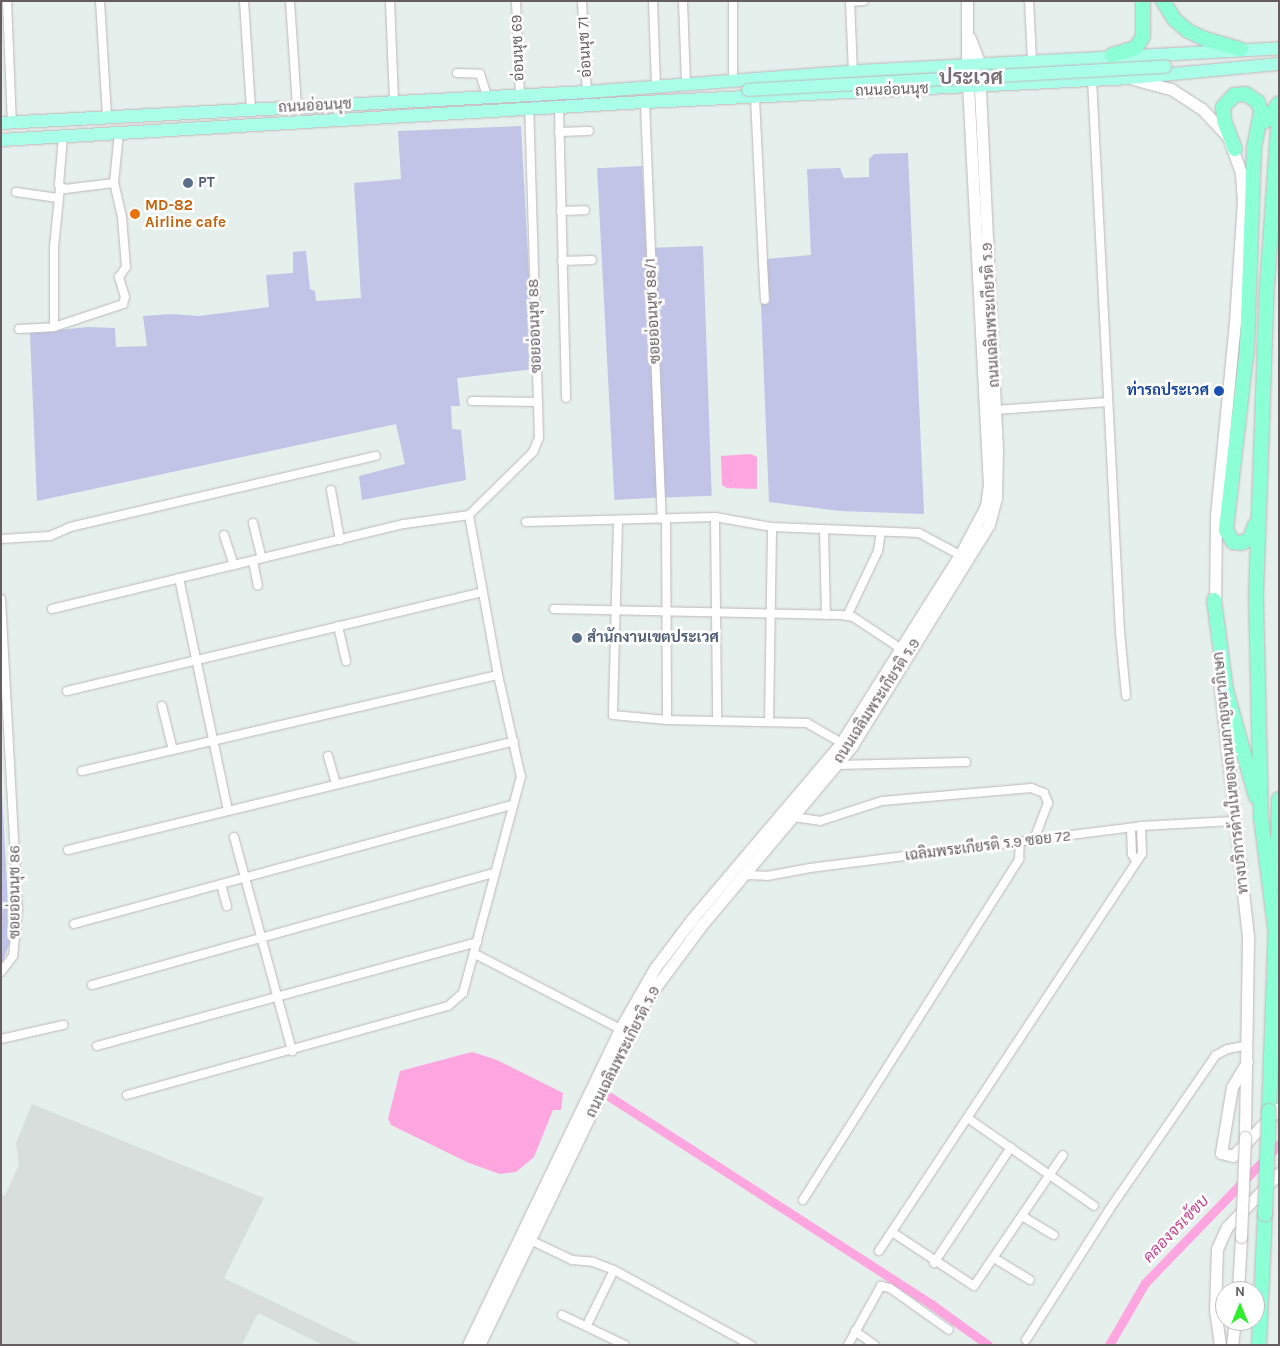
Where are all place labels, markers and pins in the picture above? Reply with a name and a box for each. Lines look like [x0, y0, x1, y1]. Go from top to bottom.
place label: PT [198, 174, 215, 192]
marker: PT [182, 177, 194, 189]
place label: MD-82 Airline cafe [145, 196, 226, 231]
marker: MD-82 Airline cafe [129, 208, 141, 220]
place label: ท่ารถประเวศ [1127, 382, 1209, 400]
marker: ท่ารถประเวศ [1213, 385, 1225, 397]
place label: สำนักงานเขตประเวศ [587, 629, 719, 647]
marker: สำนักงานเขตประเวศ [571, 632, 583, 644]

